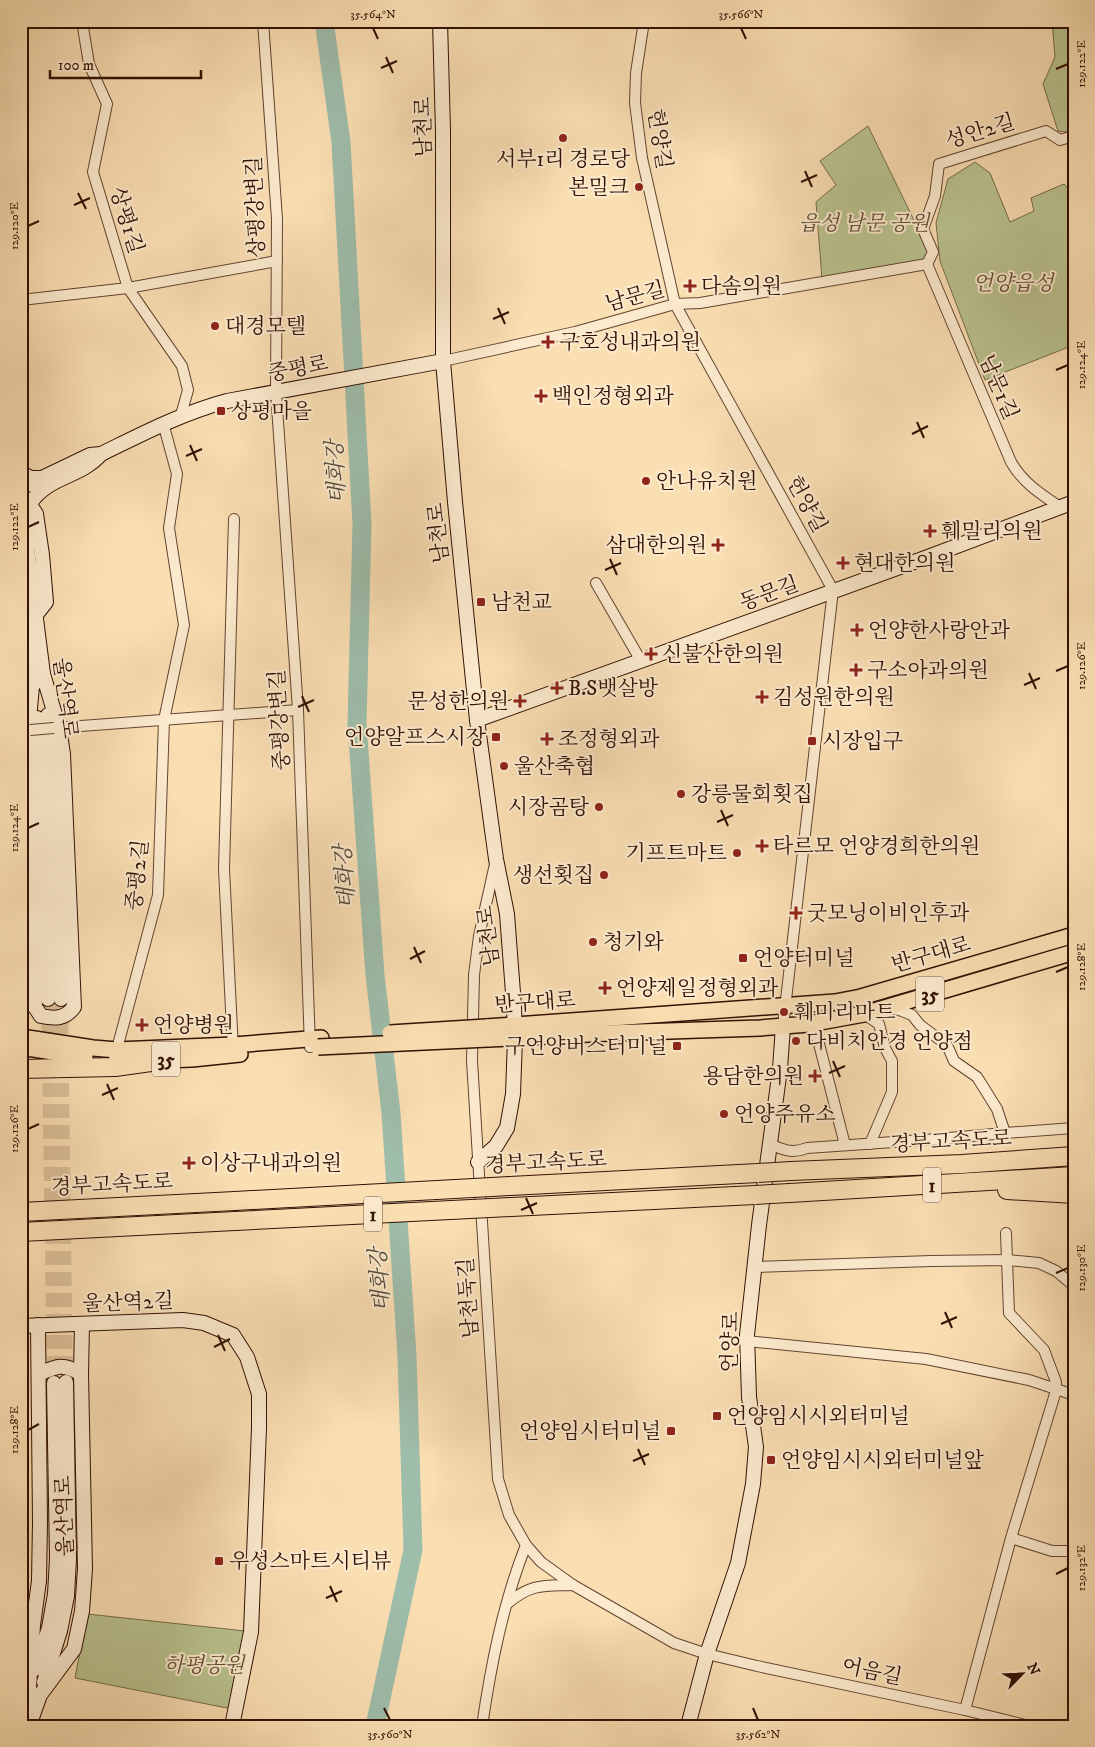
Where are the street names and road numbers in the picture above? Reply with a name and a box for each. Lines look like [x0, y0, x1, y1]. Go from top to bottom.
street label: 남천로 [410, 96, 438, 158]
street label: 헌양길 [641, 107, 677, 171]
street label: 성안2길 [942, 109, 1018, 155]
street label: 상평강변길 [241, 156, 271, 258]
street label: 상평1길 [104, 184, 149, 257]
street label: 남문길 [603, 277, 668, 317]
street label: 중평로 [266, 350, 331, 388]
street label: 남문1길 [973, 351, 1023, 424]
street label: 헌양길 [780, 472, 832, 537]
street label: 남천로 [423, 501, 455, 565]
street label: 동문길 [736, 571, 802, 617]
street label: 울산역로 [47, 656, 83, 740]
street label: 중평강변길 [264, 669, 296, 771]
street label: 중평2길 [121, 838, 155, 912]
street label: 남천로 [472, 904, 506, 968]
street label: 반구대로 [889, 931, 974, 979]
road number: 35 [916, 976, 944, 1012]
street label: 반구대로 [494, 987, 576, 1019]
road number: 35 [152, 1042, 180, 1076]
street label: 경부고속도로 [890, 1126, 1013, 1158]
street label: 경부고속도로 [485, 1147, 608, 1179]
road number: 1 [923, 1168, 941, 1202]
street label: 경부고속도로 [51, 1169, 174, 1201]
road number: 1 [364, 1196, 382, 1232]
street label: 남천둑길 [453, 1257, 485, 1339]
street label: 울산역2길 [82, 1288, 174, 1318]
street label: 언양로 [717, 1311, 745, 1373]
street label: 울산역로 [51, 1475, 79, 1557]
street label: 어음길 [839, 1653, 904, 1691]

